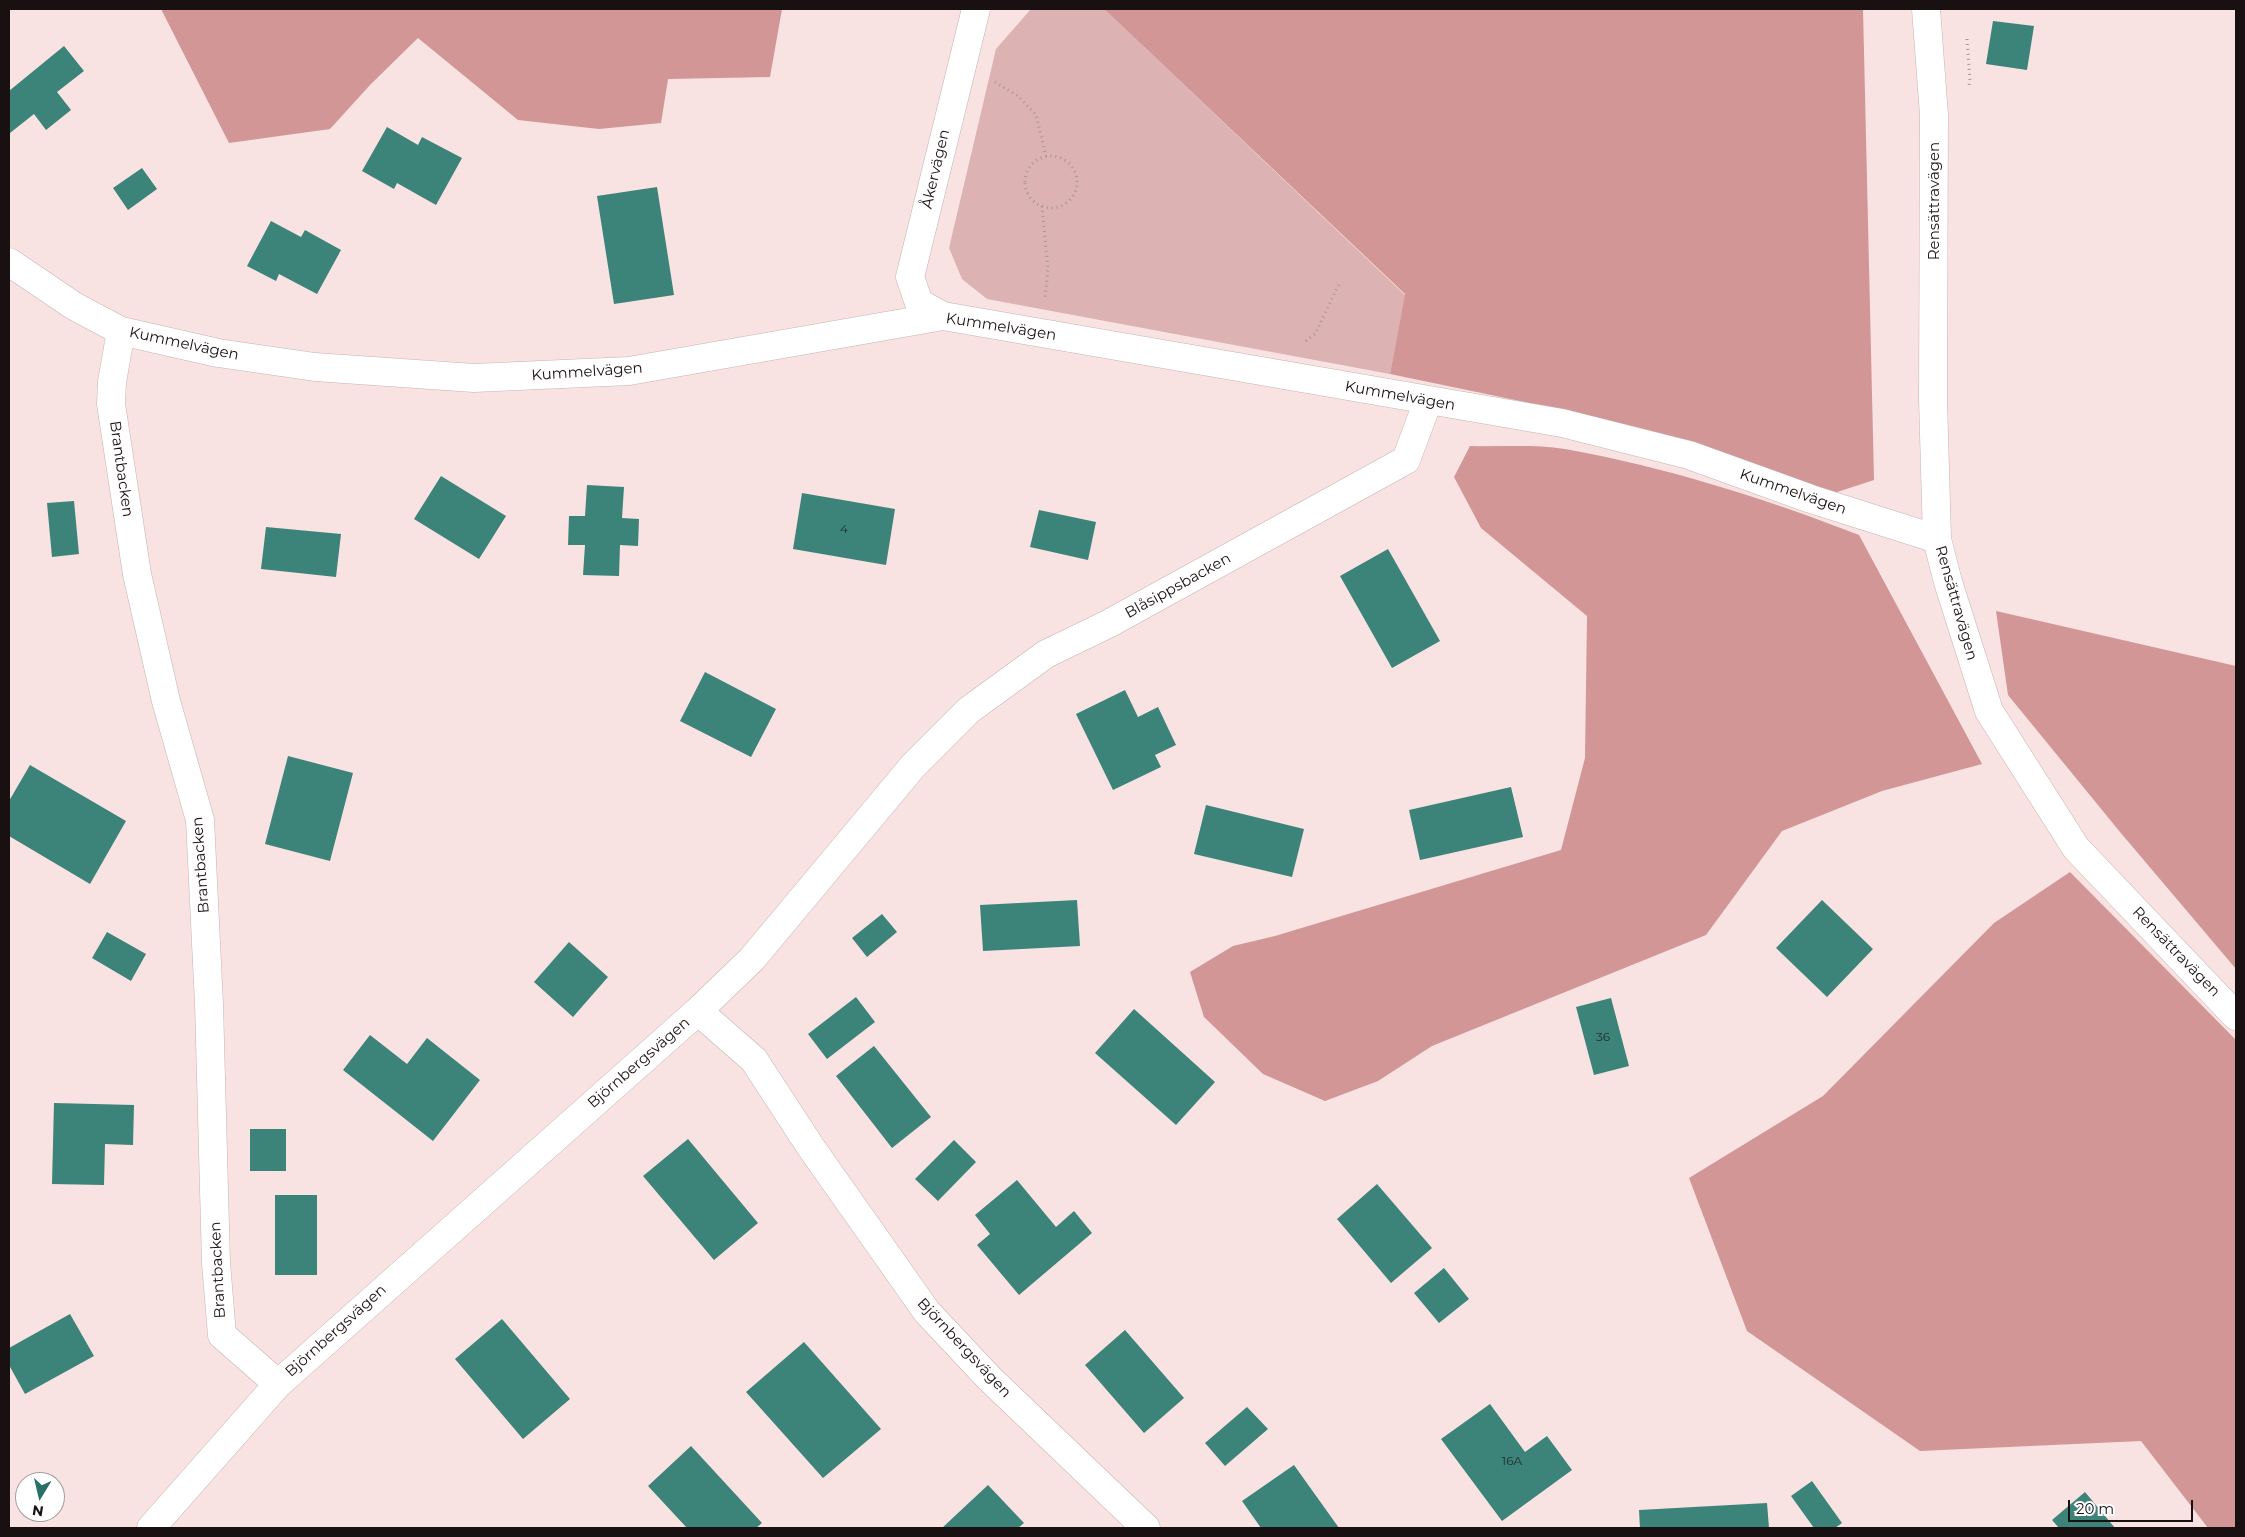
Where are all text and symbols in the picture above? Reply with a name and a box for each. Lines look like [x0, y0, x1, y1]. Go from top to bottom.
street label: Åkervägen [918, 128, 954, 210]
street label: Rensättravägen [1926, 142, 1944, 260]
street label: Kummelvägen [945, 309, 1057, 345]
street label: Kummelvägen [128, 324, 240, 364]
street label: Kummelvägen [531, 359, 643, 385]
street label: Kummelvägen [1344, 377, 1456, 415]
street label: Brantbacken [105, 420, 137, 518]
street label: Kummelvägen [1737, 465, 1849, 519]
house number: 4 [840, 522, 848, 536]
street label: Rensättravägen [1931, 544, 1981, 662]
street label: Blåsippsbacken [1122, 549, 1234, 623]
street label: Brantbacken [189, 816, 213, 914]
street label: Rensättravägen [2128, 903, 2224, 1001]
street label: Björnbergsvägen [584, 1014, 694, 1112]
house number: 36 [1596, 1030, 1610, 1044]
street label: Brantbacken [206, 1221, 230, 1319]
street label: Björnbergsvägen [282, 1281, 390, 1381]
street label: Björnbergsvägen [913, 1294, 1015, 1402]
house number: 16A [1502, 1454, 1522, 1468]
north arrow [15, 1472, 65, 1522]
scale bar [2070, 1490, 2195, 1522]
text: 20 m [2076, 1499, 2114, 1518]
text: N [31, 1501, 45, 1521]

